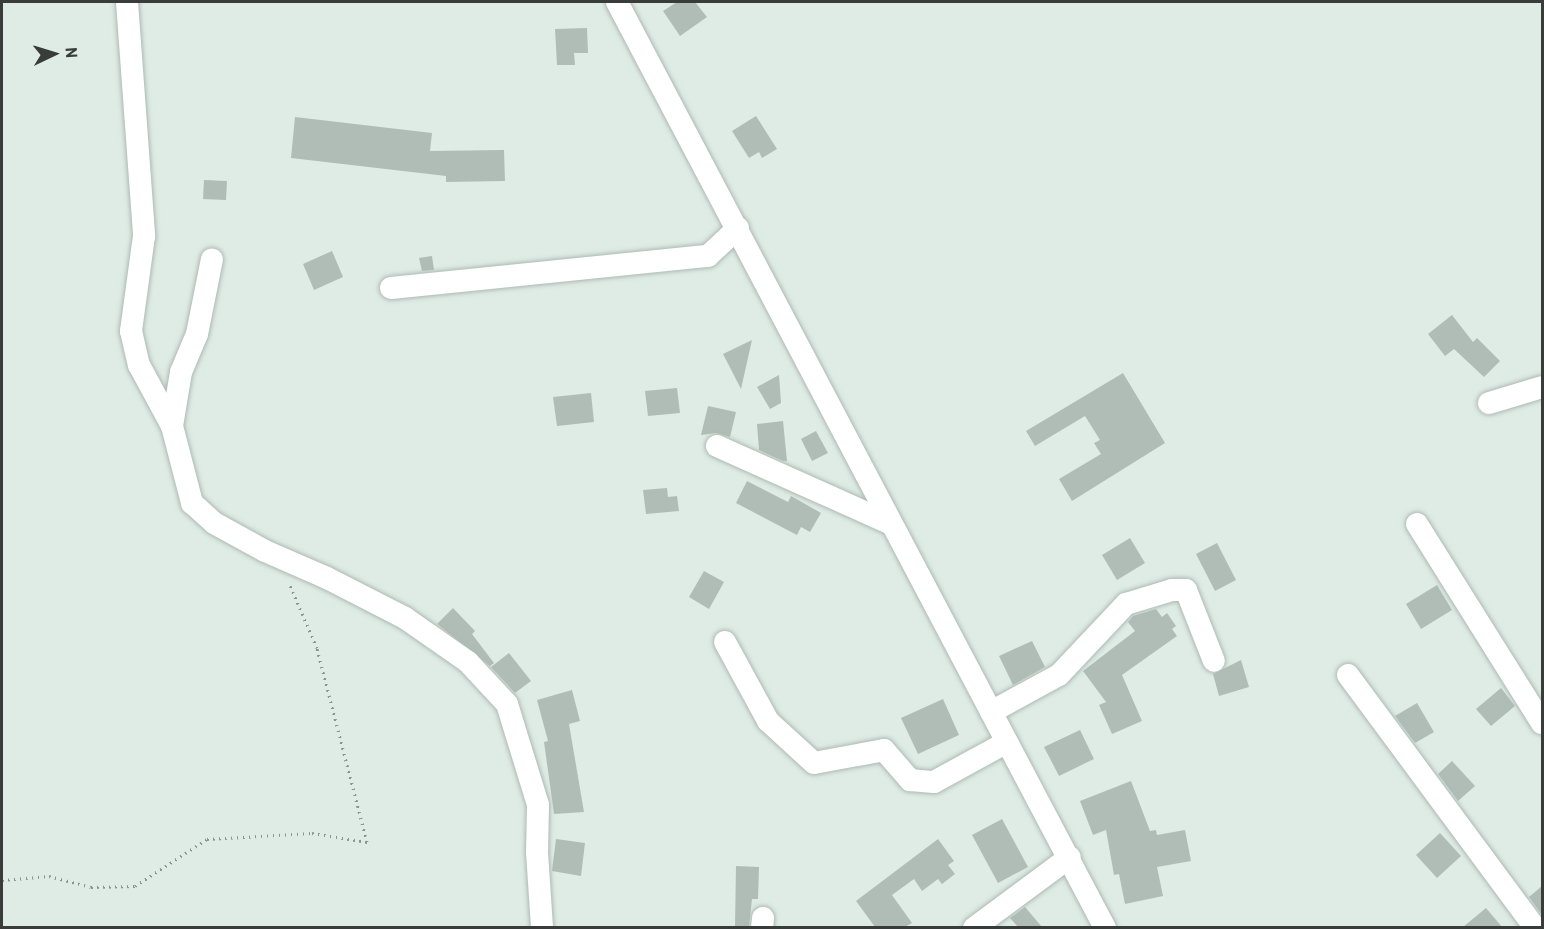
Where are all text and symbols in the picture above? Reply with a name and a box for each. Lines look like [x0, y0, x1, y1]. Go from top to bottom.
north arrow [24, 24, 84, 84]
text: N [63, 47, 82, 59]

